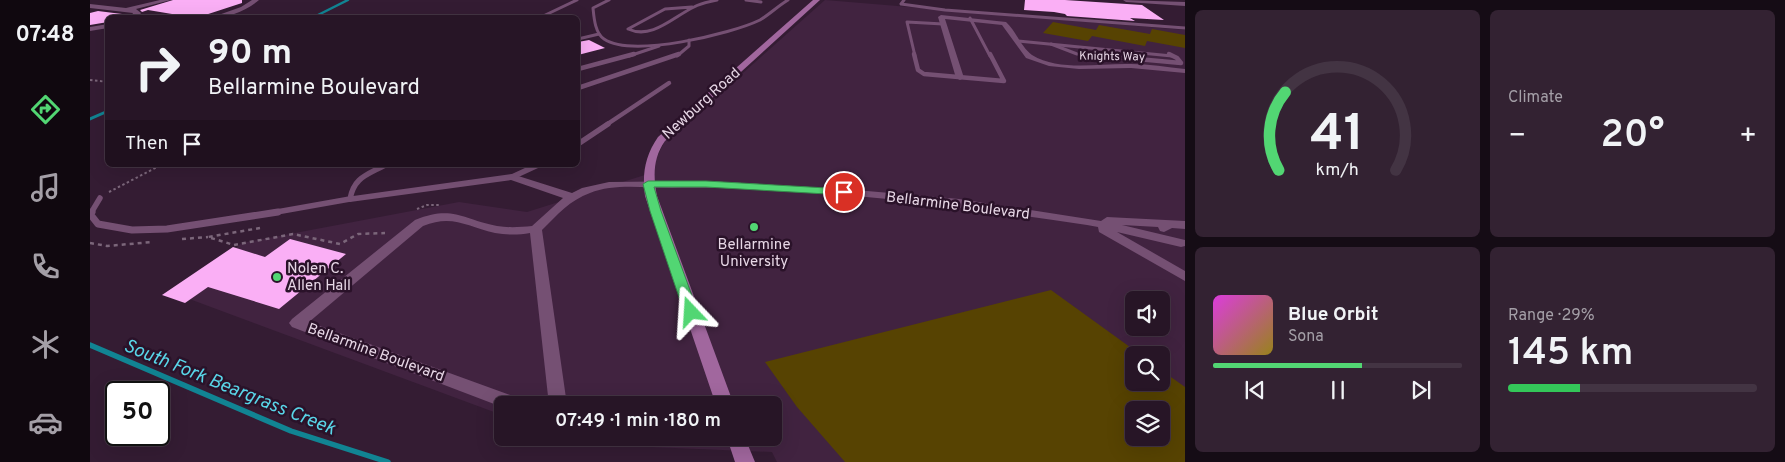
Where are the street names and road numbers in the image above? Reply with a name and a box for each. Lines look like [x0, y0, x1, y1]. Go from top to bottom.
street label: Knights Way [1079, 48, 1145, 66]
street label: Newburg Road [659, 64, 745, 144]
street label: Bellarmine Boulevard [885, 188, 1031, 225]
street label: Bellarmine Boulevard [304, 320, 447, 387]

